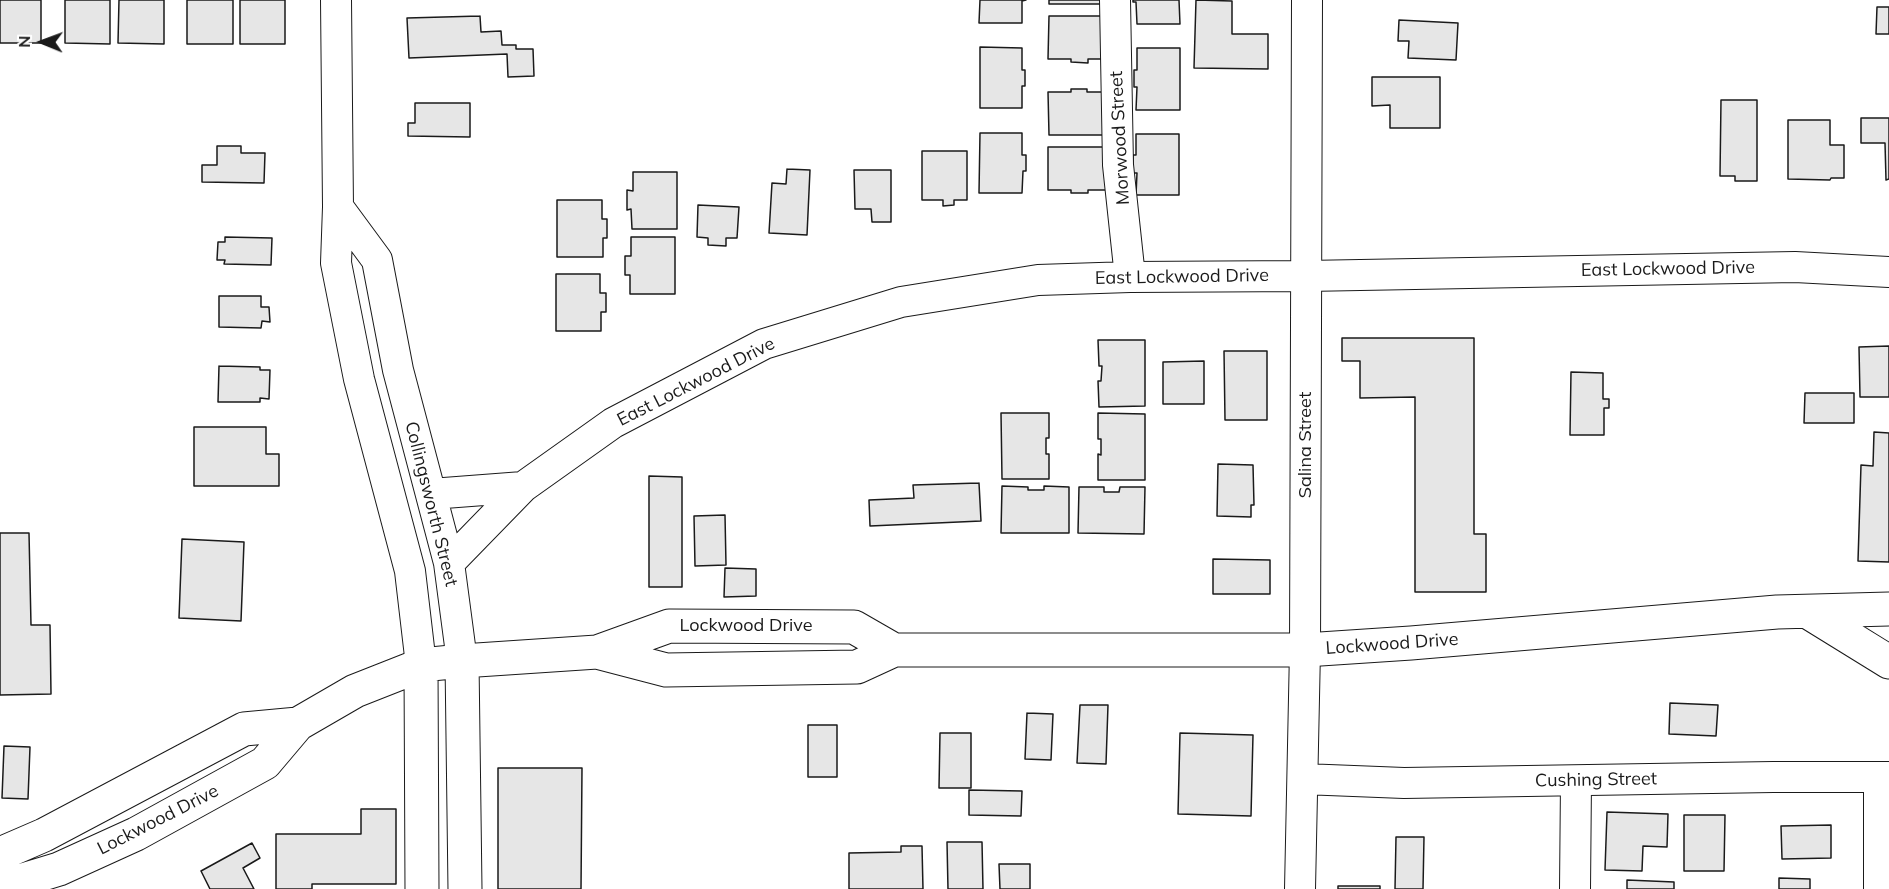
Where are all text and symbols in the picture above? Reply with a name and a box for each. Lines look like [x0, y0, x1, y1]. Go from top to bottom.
north arrow [12, 12, 72, 72]
text: N [14, 35, 34, 48]
street label: Morwood Street [1106, 70, 1134, 206]
street label: East Lockwood Drive [1581, 257, 1755, 281]
street label: East Lockwood Drive [1095, 265, 1269, 289]
street label: East Lockwood Drive [614, 333, 778, 431]
street label: Salina Street [1295, 392, 1317, 498]
street label: Collingsworth Street [400, 419, 462, 589]
street label: Lockwood Drive [680, 615, 812, 637]
street label: Lockwood Drive [1325, 629, 1459, 659]
street label: Cushing Street [1535, 768, 1657, 792]
street label: Lockwood Drive [94, 780, 222, 860]

